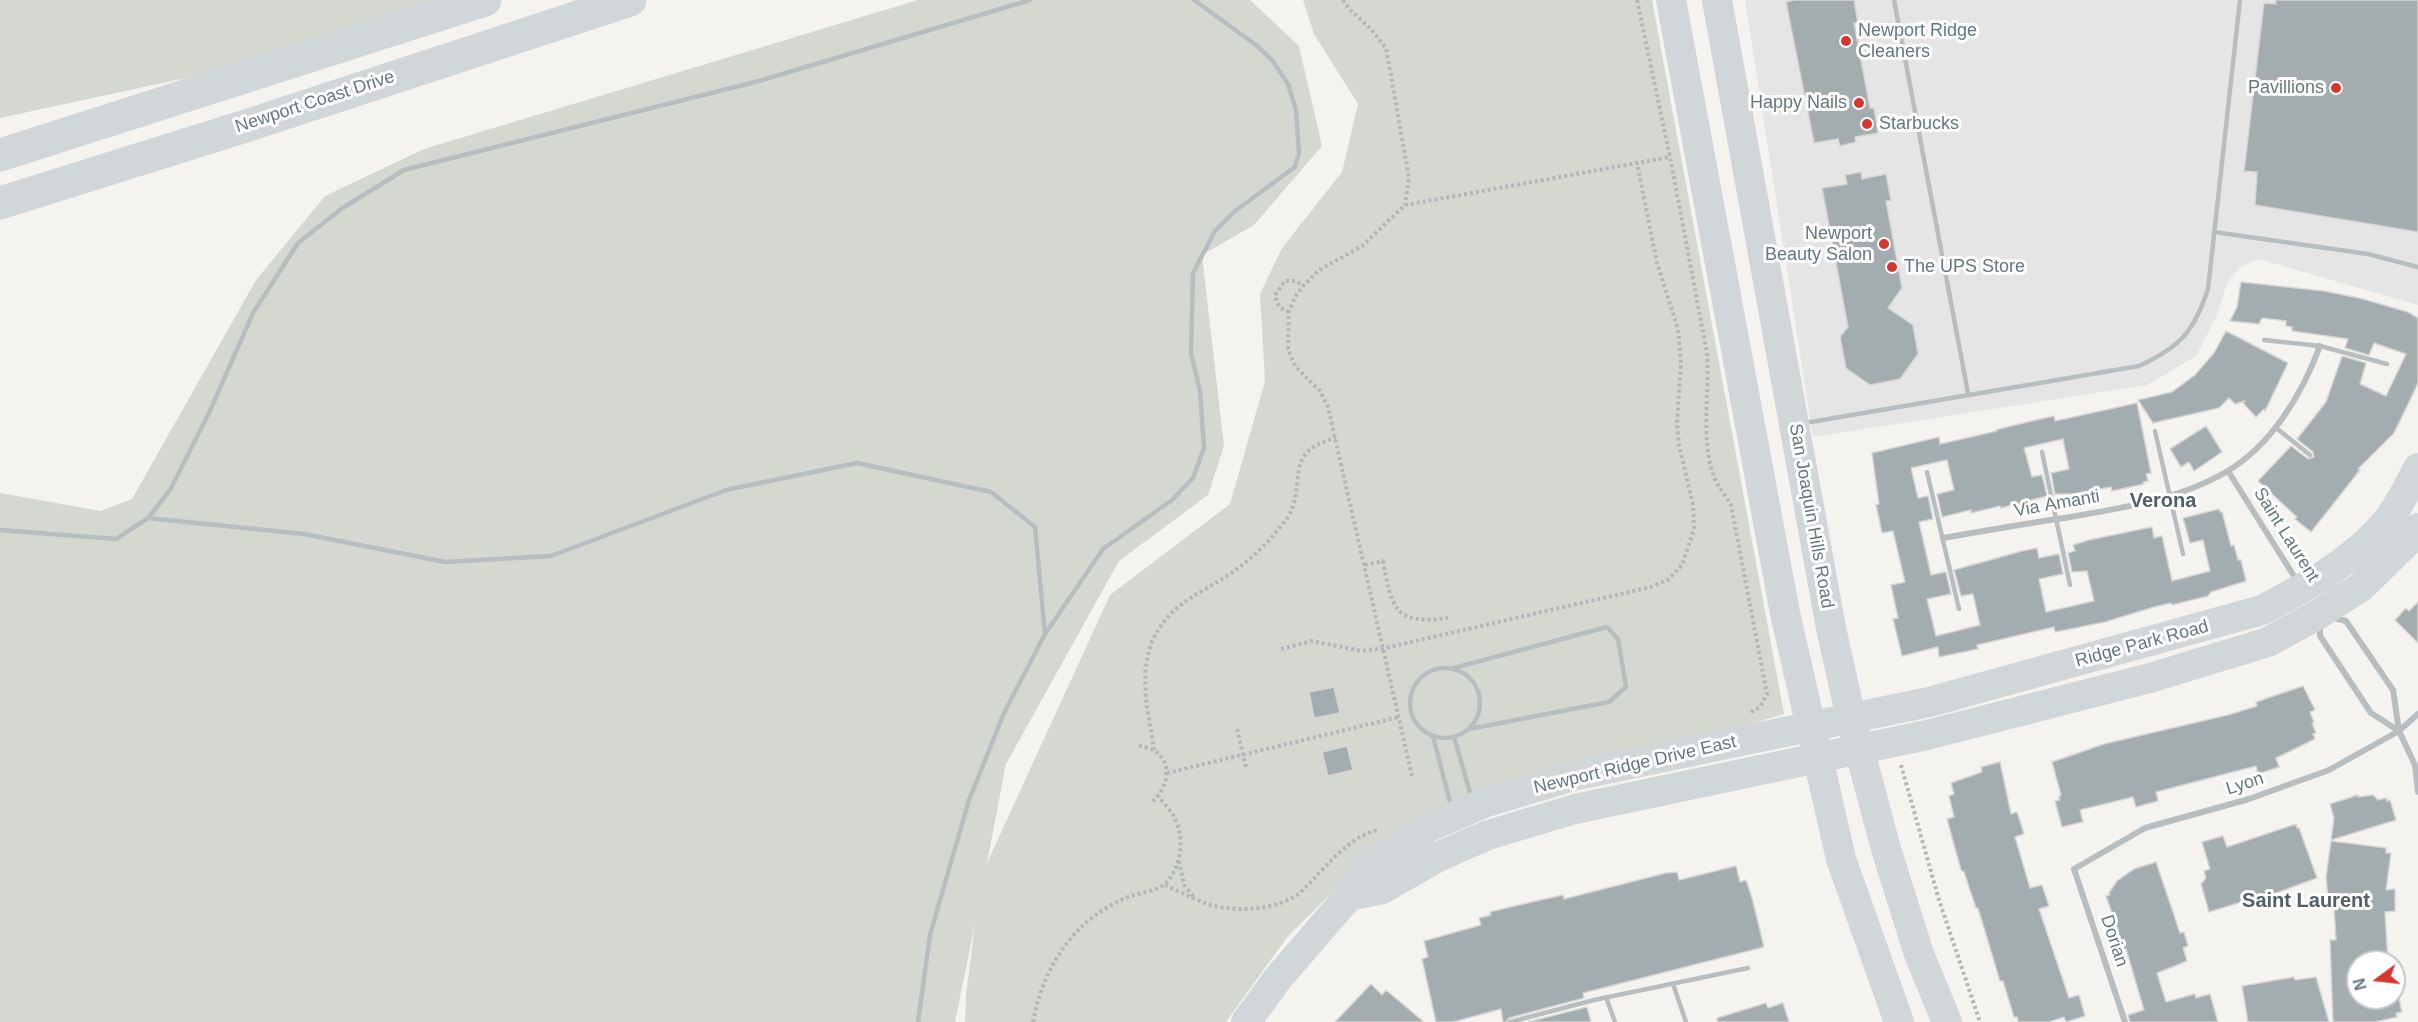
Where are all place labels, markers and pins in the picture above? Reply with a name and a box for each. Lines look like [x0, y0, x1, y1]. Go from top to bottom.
place label: Newport Ridge Cleaners [1858, 20, 1977, 63]
marker: Newport Ridge Cleaners [1839, 34, 1853, 48]
place label: Pavillions [2248, 77, 2324, 99]
marker: Pavillions [2329, 81, 2343, 95]
place label: Happy Nails [1750, 92, 1847, 114]
marker: Happy Nails [1852, 96, 1866, 110]
place label: Starbucks [1879, 113, 1959, 135]
marker: Starbucks [1860, 117, 1874, 131]
place label: Newport Beauty Salon [1765, 223, 1872, 266]
marker: Newport Beauty Salon [1877, 237, 1891, 251]
place label: The UPS Store [1904, 256, 2025, 278]
marker: The UPS Store [1885, 260, 1899, 274]

